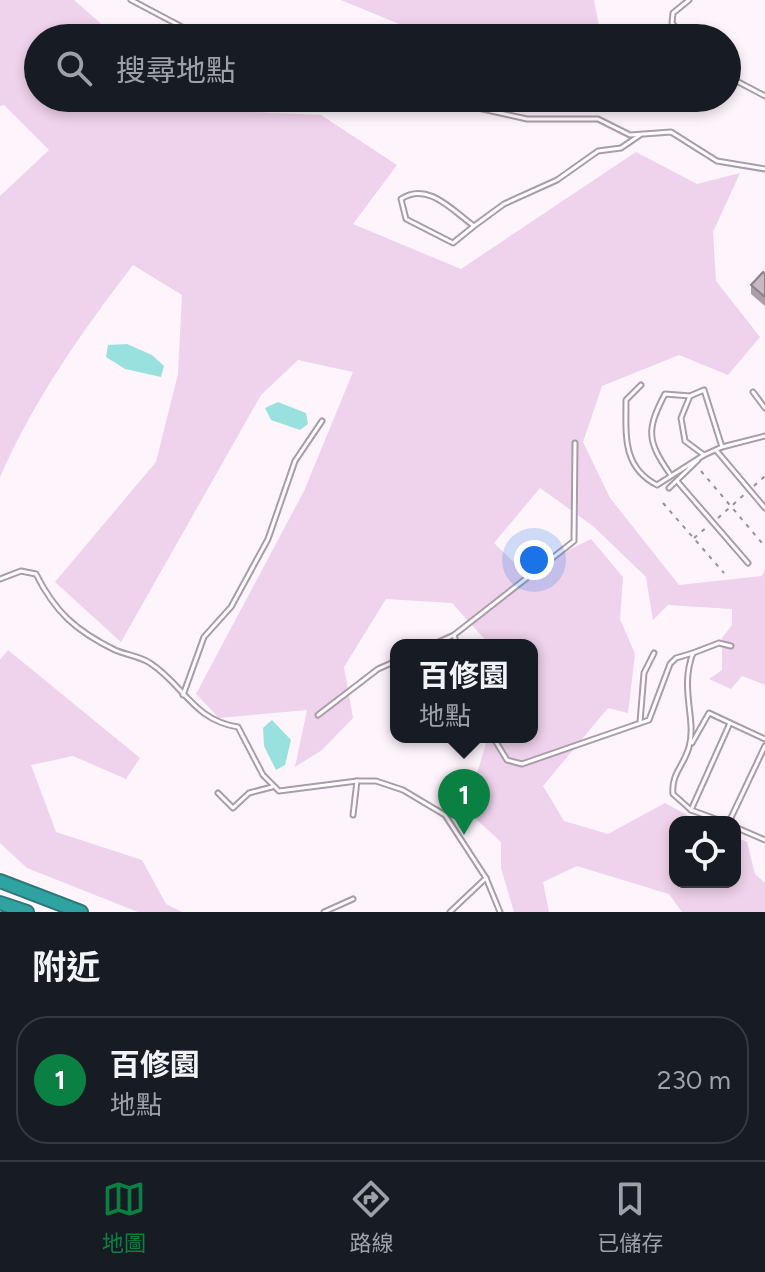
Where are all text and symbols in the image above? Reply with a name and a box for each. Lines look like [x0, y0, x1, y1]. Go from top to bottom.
search box [24, 24, 741, 112]
icon: search [52, 46, 96, 90]
text: 搜尋地點 [116, 52, 236, 89]
your location [514, 540, 554, 580]
popup [390, 639, 538, 743]
text: 百修園 [419, 657, 509, 694]
text: 地點 [419, 700, 471, 732]
pin: 1 [438, 769, 490, 835]
map controls [669, 816, 741, 888]
button: locate [669, 816, 741, 888]
text: 附近 [32, 947, 100, 988]
text: 百修園 [110, 1046, 200, 1083]
text: 1 [55, 1064, 65, 1096]
text: 230 m [657, 1064, 731, 1096]
text: 地點 [110, 1089, 162, 1121]
tab: 地圖 [102, 1177, 146, 1257]
tab: 路線 [349, 1177, 393, 1257]
tab: 已儲存 [597, 1177, 663, 1257]

